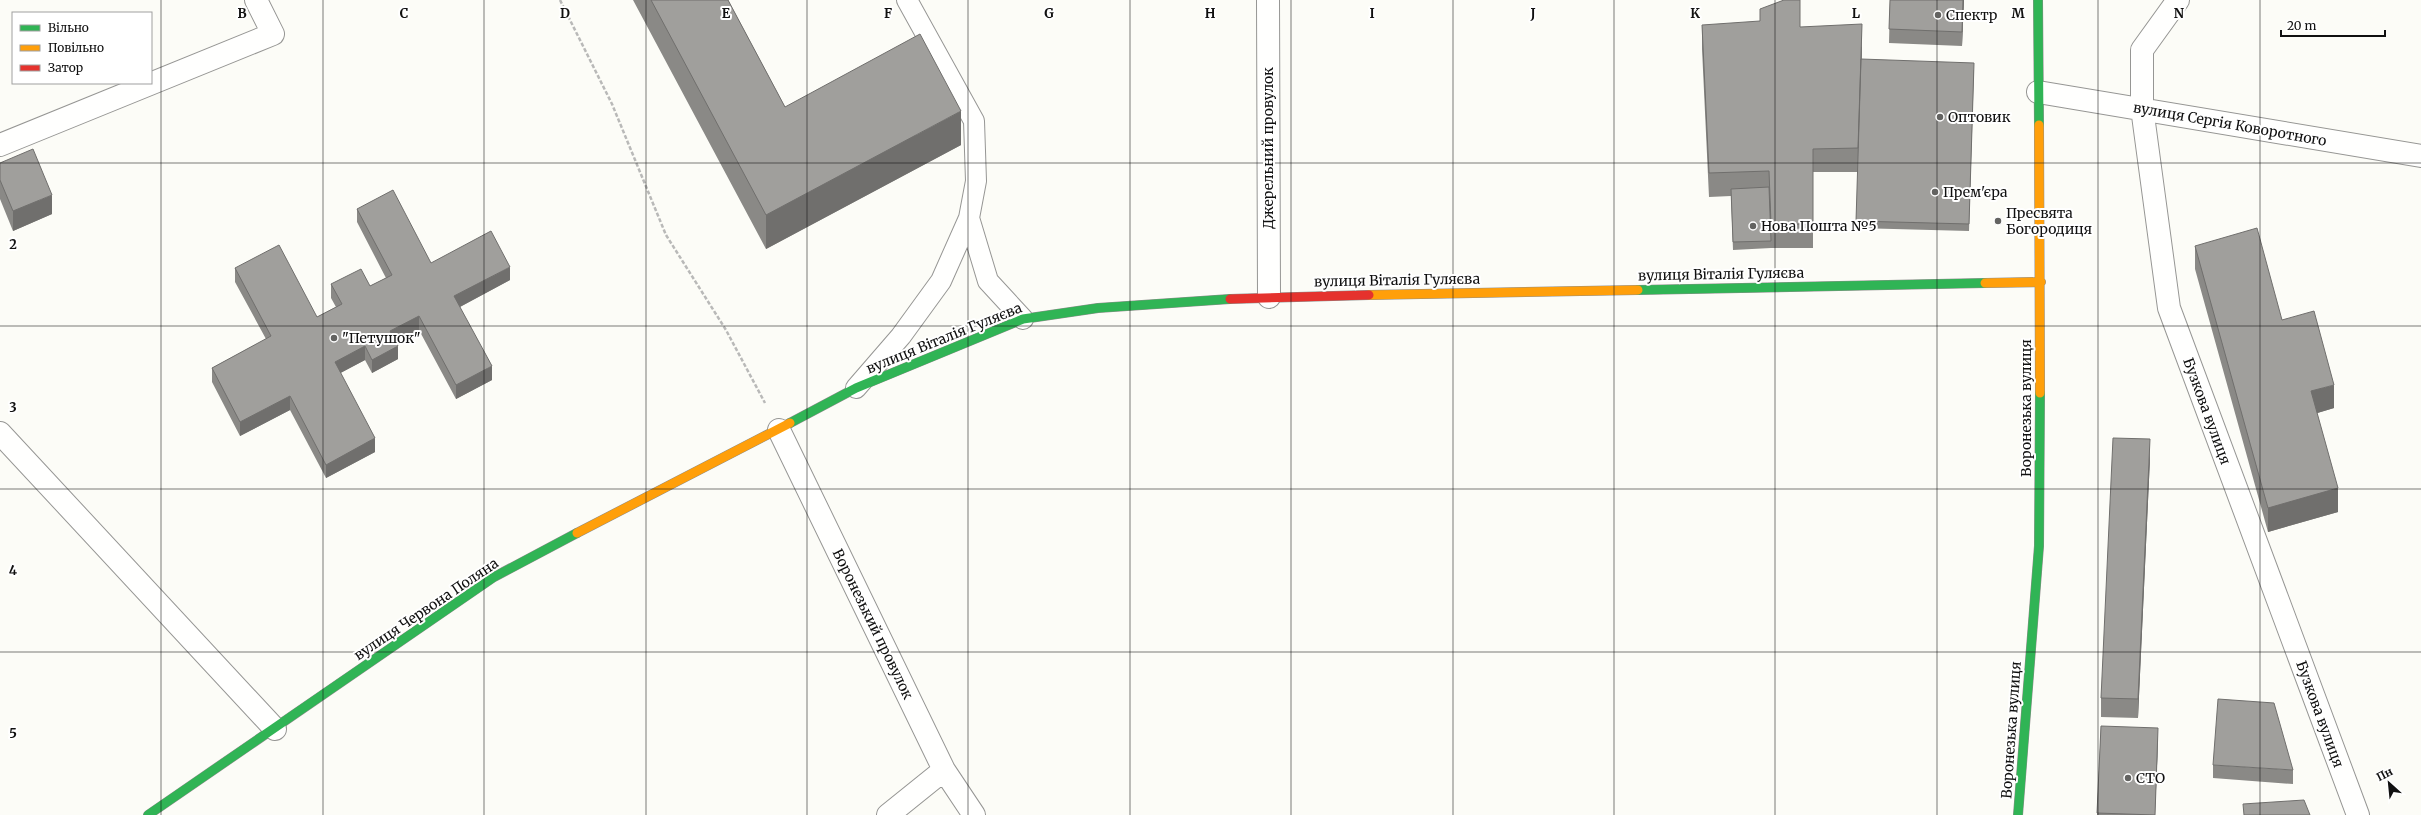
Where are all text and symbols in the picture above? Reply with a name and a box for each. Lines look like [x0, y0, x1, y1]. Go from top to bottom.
text: B [237, 5, 247, 22]
text: C [400, 5, 409, 22]
text: D [560, 5, 570, 22]
text: E [722, 5, 731, 22]
text: F [884, 5, 892, 22]
text: G [1044, 5, 1054, 22]
text: H [1205, 5, 1216, 22]
text: I [1369, 5, 1375, 22]
text: J [1529, 5, 1536, 22]
text: K [1690, 5, 1700, 22]
text: L [1852, 5, 1861, 22]
text: M [2011, 5, 2025, 22]
text: N [2174, 5, 2185, 22]
place label: Спектр [1946, 6, 1998, 24]
marker: Спектр [1933, 10, 1943, 20]
legend [12, 12, 152, 84]
scale bar [2281, 12, 2385, 38]
text: 20 m [2287, 18, 2316, 33]
text: Вільно [48, 20, 89, 35]
text: Повільно [48, 40, 104, 55]
text: Затор [48, 60, 83, 75]
street label: Джерельний провулок [1259, 67, 1277, 229]
street label: вулиця Сергія Коворотного [2132, 98, 2328, 150]
place label: Оптовик [1948, 108, 2011, 126]
marker: Оптовик [1935, 112, 1945, 122]
place label: Прем'єра [1943, 183, 2008, 201]
marker: Прем'єра [1930, 187, 1940, 197]
place label: Пресвята Богородиця [2006, 204, 2092, 238]
marker: Пресвята Богородиця [1993, 216, 2003, 226]
place label: Нова Пошта №5 [1761, 217, 1877, 235]
marker: Нова Пошта №5 [1748, 221, 1758, 231]
text: 2 [9, 236, 17, 253]
street label: вулиця Віталія Гуляєва [1638, 264, 1805, 284]
street label: вулиця Віталія Гуляєва [1314, 270, 1481, 290]
street label: вулиця Віталія Гуляєва [864, 298, 1025, 377]
place label: "Петушок" [342, 329, 421, 347]
marker: "Петушок" [329, 333, 339, 343]
street label: Воронезька вулиця [2017, 339, 2035, 477]
street label: Бузкова вулиця [2179, 355, 2235, 467]
text: 3 [9, 399, 17, 416]
street label: Воронезький провулок [829, 546, 917, 702]
street label: вулиця Червона Поляна [350, 554, 502, 664]
text: 4 [9, 562, 18, 579]
street label: Бузкова вулиця [2292, 658, 2348, 770]
street label: Воронезька вулиця [1997, 661, 2025, 799]
text: 5 [9, 725, 17, 742]
north arrow [2369, 763, 2409, 803]
text: Пн [2374, 764, 2395, 784]
place label: СТО [2136, 769, 2165, 787]
marker: СТО [2123, 773, 2133, 783]

